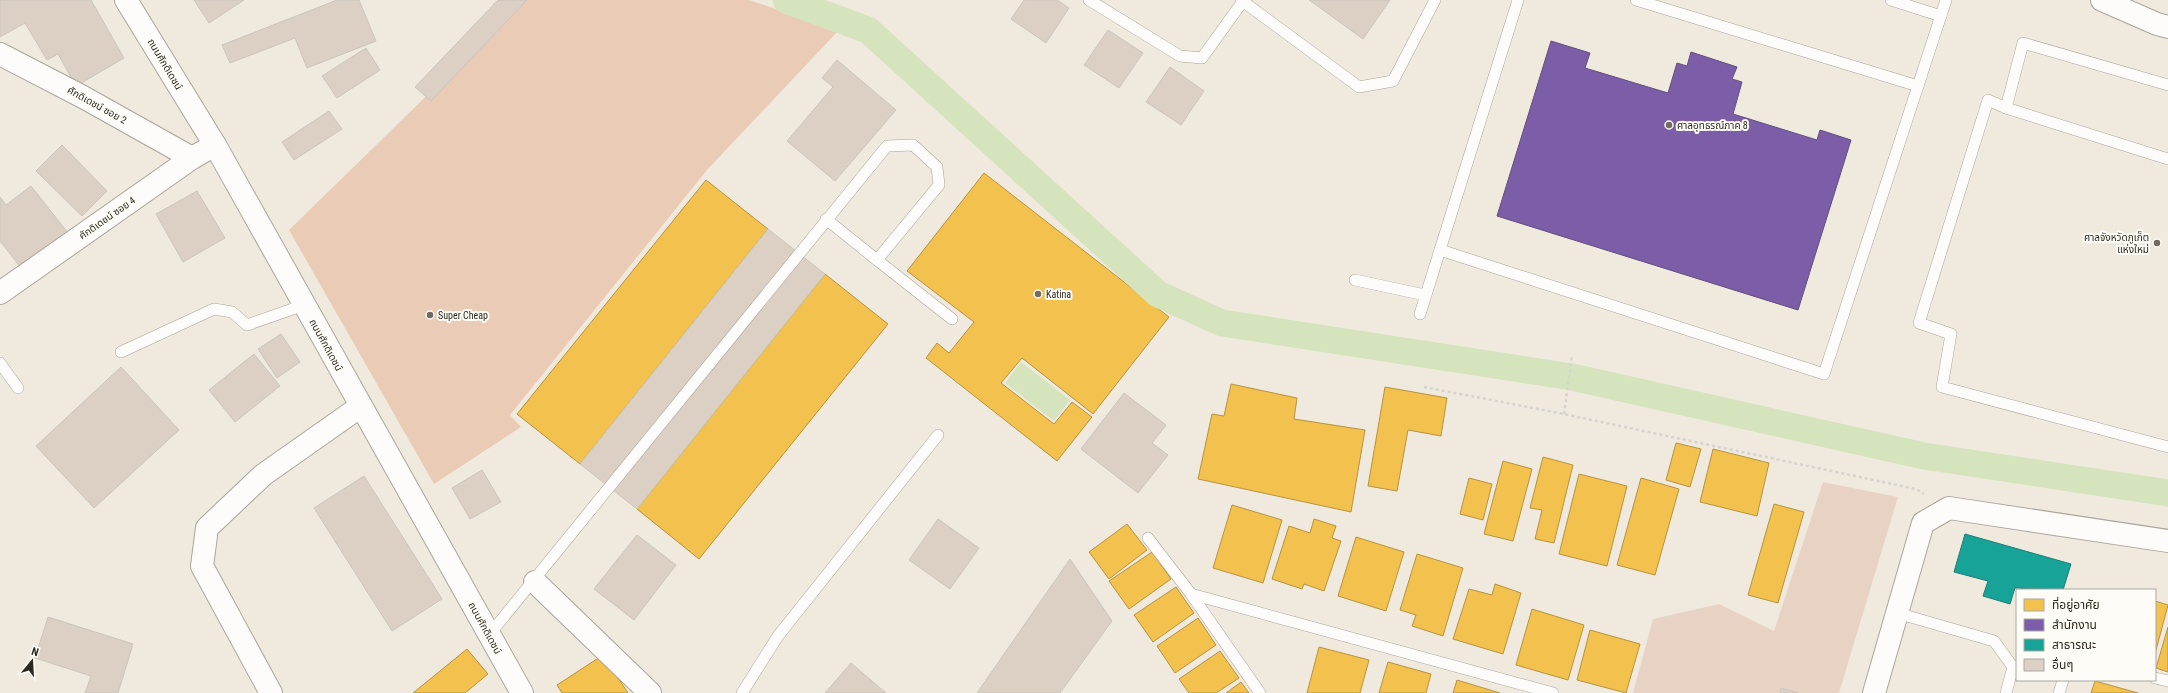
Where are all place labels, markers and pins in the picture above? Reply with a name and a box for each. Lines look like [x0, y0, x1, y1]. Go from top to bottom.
marker: ศาลอุทธรณ์ภาค 8 [1664, 120, 1674, 130]
place label: ศาลอุทธรณ์ภาค 8 [1677, 120, 1748, 132]
place label: ศาลจังหวัดภูเก็ต แห่งใหม่ [2084, 231, 2149, 255]
marker: ศาลจังหวัดภูเก็ต แห่งใหม่ [2152, 238, 2162, 248]
marker: Katina [1033, 289, 1043, 299]
place label: Katina [1046, 289, 1071, 300]
marker: Super Cheap [425, 310, 435, 320]
place label: Super Cheap [438, 310, 488, 321]

